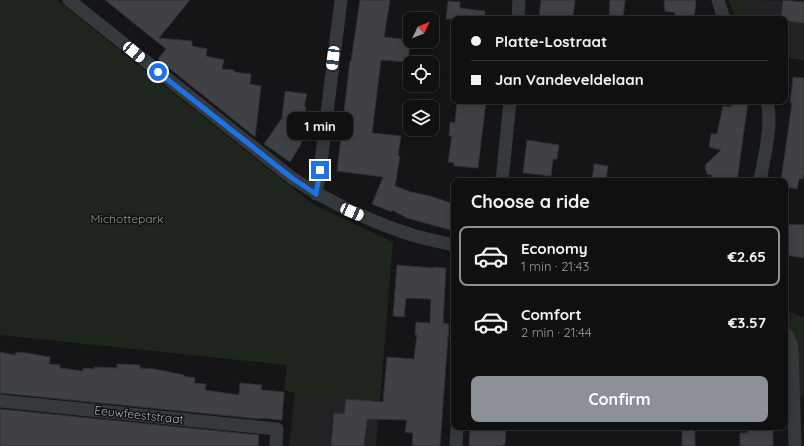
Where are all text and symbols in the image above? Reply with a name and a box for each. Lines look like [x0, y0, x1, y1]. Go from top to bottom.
north arrow [403, 12, 439, 48]
map controls [403, 12, 439, 136]
text: Platte-Lostraat [495, 32, 607, 51]
car [121, 40, 147, 64]
car [326, 45, 340, 71]
button: locate [403, 56, 439, 92]
route start [149, 63, 167, 81]
text: Jan Vandeveldelaan [495, 70, 644, 89]
button: layers [403, 100, 439, 136]
callout: 1 min [287, 112, 353, 140]
text: 1 min [304, 118, 336, 134]
route end [311, 161, 329, 179]
text: Choose a ride [471, 190, 590, 213]
car [339, 202, 365, 222]
park label: Michottepark [90, 211, 164, 226]
icon: car [473, 238, 509, 274]
text: Economy [521, 239, 588, 258]
text: €2.65 [727, 247, 766, 266]
text: 1 min · 21:43 [521, 258, 589, 274]
icon: car [473, 304, 509, 340]
text: Comfort [521, 305, 582, 324]
text: €3.57 [728, 313, 766, 332]
text: 2 min · 21:44 [521, 324, 592, 340]
button: Confirm [471, 376, 768, 422]
street label: Eeuwfeeststraat [94, 402, 184, 427]

